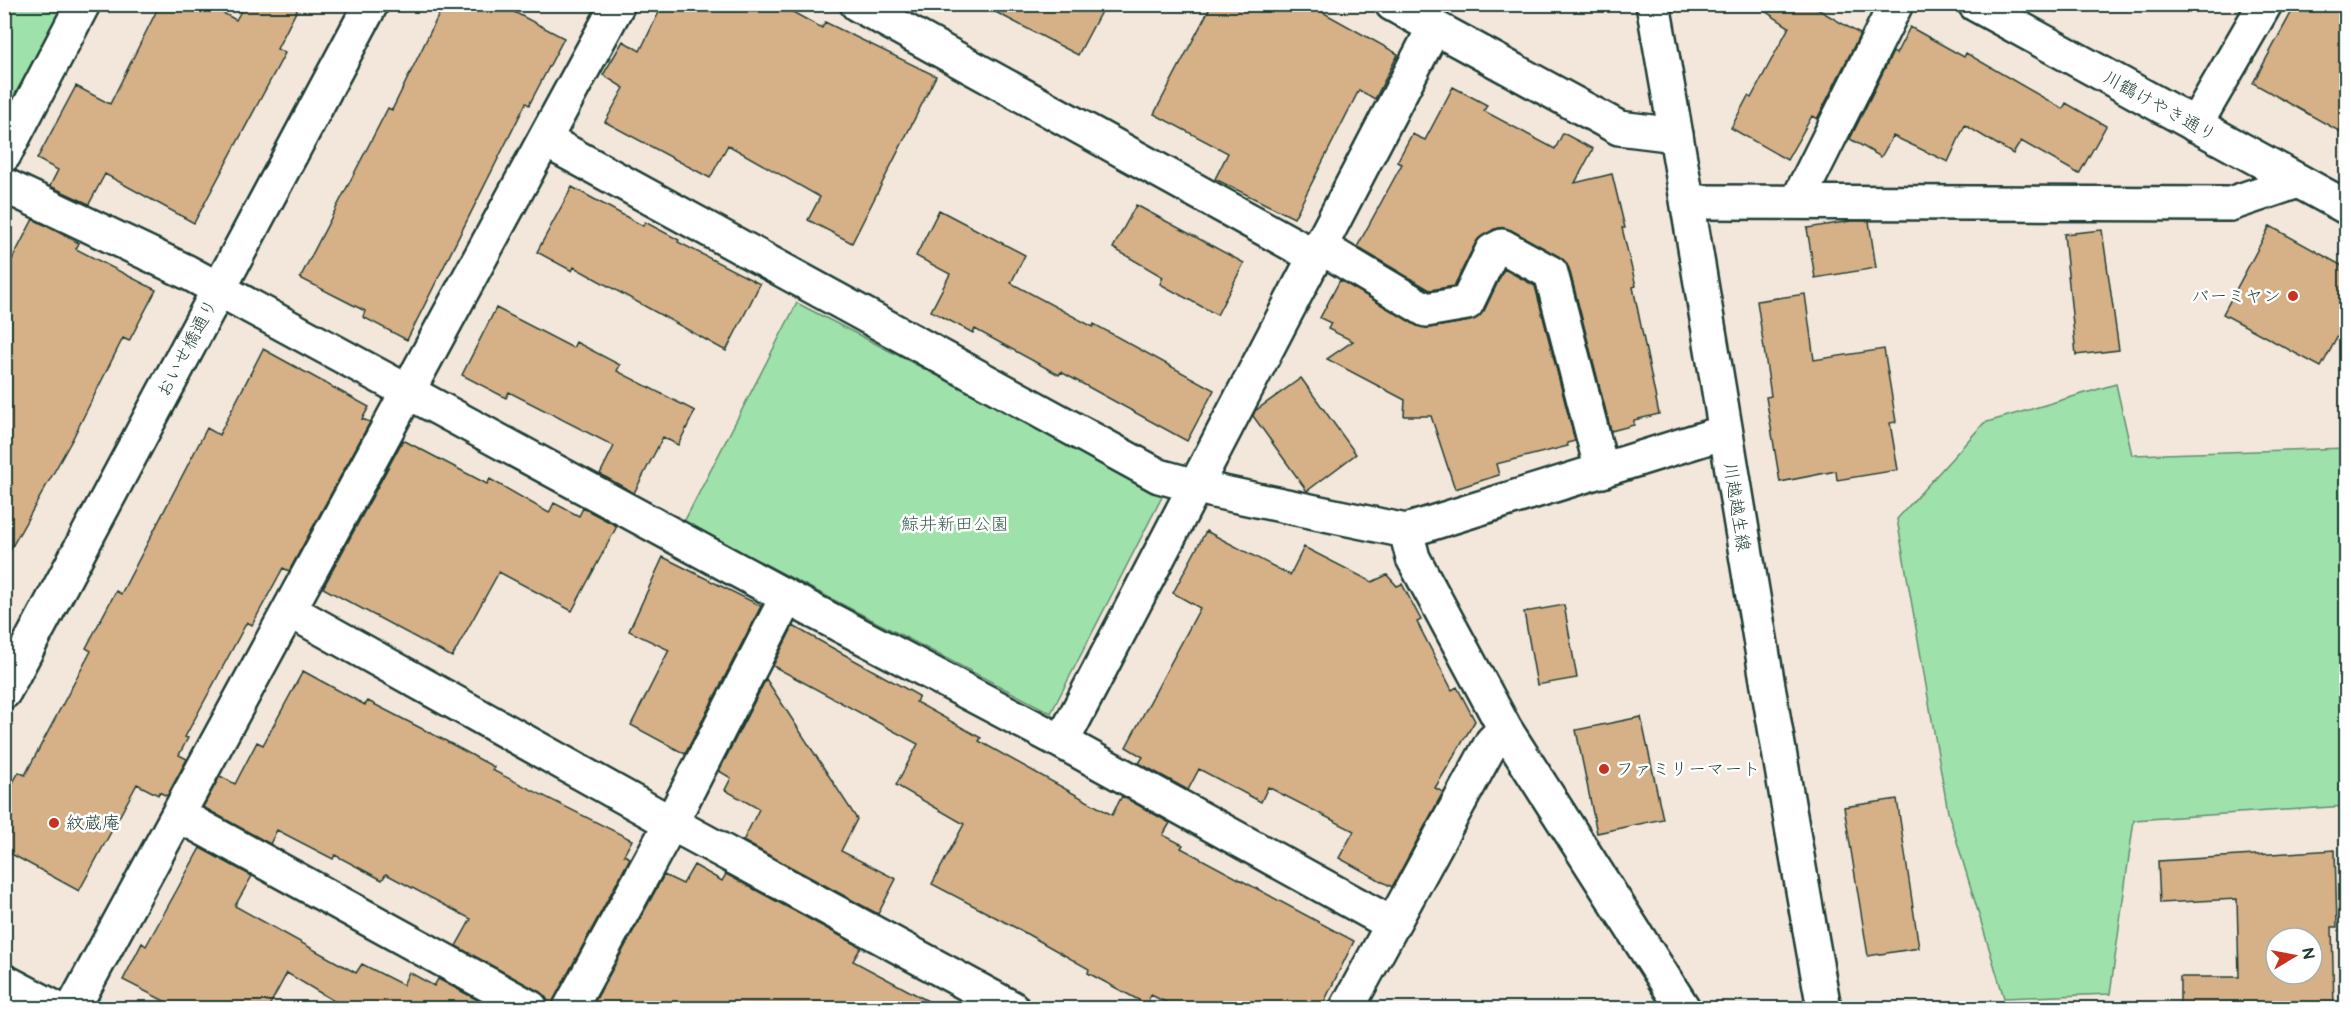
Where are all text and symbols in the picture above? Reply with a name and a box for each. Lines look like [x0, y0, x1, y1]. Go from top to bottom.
street label: 川鶴けやき通り [2100, 67, 2220, 146]
place label: バーミヤン [2191, 286, 2281, 307]
marker: バーミヤン [2286, 289, 2300, 303]
street label: おいせ橋通り [153, 296, 222, 401]
street label: 川越越生線 [1719, 461, 1754, 553]
park label: 鯨井新田公園 [901, 514, 1009, 535]
place label: ファミリーマート [1616, 759, 1760, 780]
marker: ファミリーマート [1597, 762, 1611, 776]
place label: 紋蔵庵 [66, 813, 120, 834]
marker: 紋蔵庵 [47, 816, 61, 830]
north arrow [2264, 926, 2324, 986]
text: N [2297, 946, 2318, 961]

